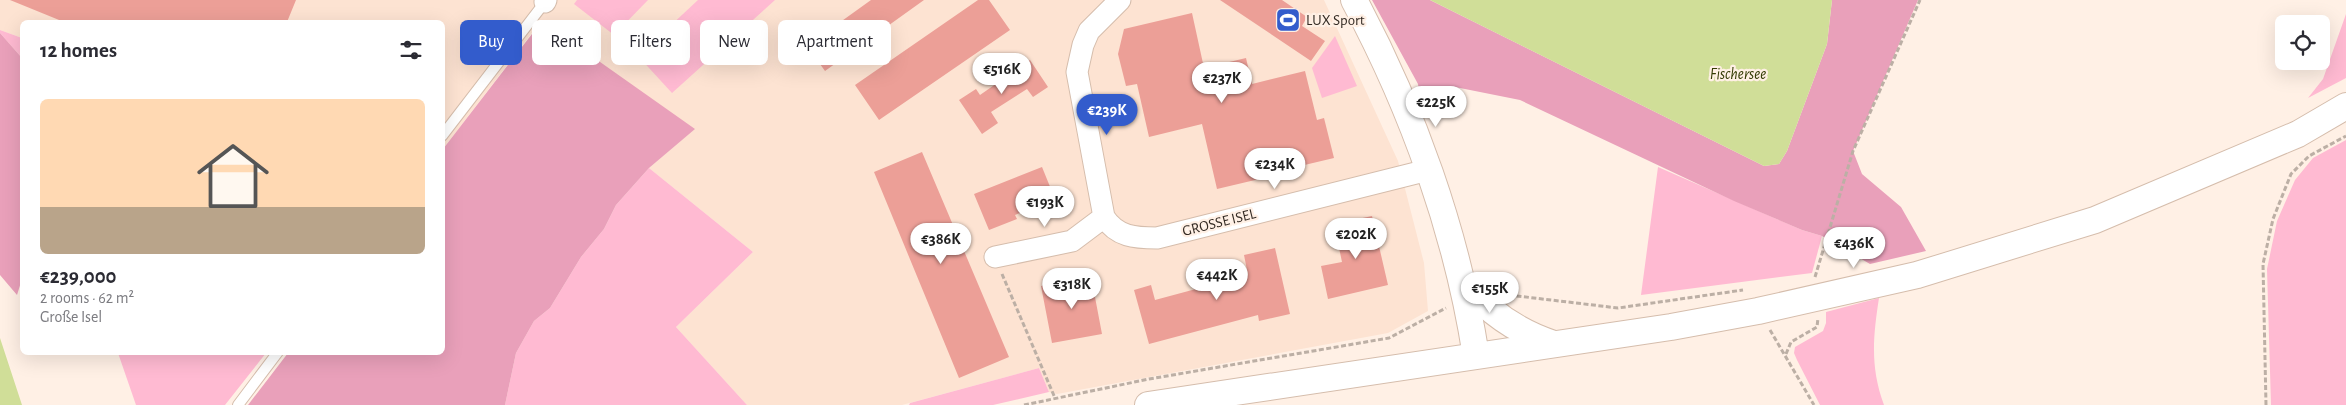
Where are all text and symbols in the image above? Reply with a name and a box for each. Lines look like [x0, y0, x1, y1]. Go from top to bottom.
sports icon: LUX Sport [1275, 7, 1301, 33]
place label: LUX Sport [1306, 13, 1365, 28]
map controls [2275, 15, 2330, 70]
button: locate [2275, 15, 2330, 70]
chip: Buy [460, 20, 522, 65]
chip: Rent [532, 20, 601, 65]
chip: Filters [611, 20, 690, 65]
chip: New [700, 20, 768, 65]
chip: Apartment [778, 20, 891, 65]
icon: filters [397, 36, 425, 64]
text: 12 homes [40, 40, 117, 61]
pin: €516K [967, 52, 1037, 95]
text: €516K [983, 61, 1021, 77]
pin: €237K [1187, 62, 1257, 104]
water label: Fischersee [1710, 66, 1766, 82]
text: €237K [1203, 70, 1241, 86]
pin: €225K [1401, 86, 1471, 128]
pin: €239K [1072, 94, 1142, 136]
text: €225K [1417, 94, 1455, 110]
text: €239K [1088, 102, 1126, 118]
icon: home [188, 131, 278, 221]
pin: €234K [1240, 148, 1310, 190]
text: €234K [1255, 156, 1295, 172]
pin: €193K [1010, 186, 1080, 228]
text: €193K [1026, 194, 1064, 210]
street label: GROSSE ISEL [1181, 206, 1258, 239]
pin: €202K [1321, 218, 1391, 260]
pin: €386K [906, 222, 976, 265]
text: €202K [1336, 226, 1376, 242]
pin: €436K [1819, 226, 1889, 269]
text: €386K [921, 231, 961, 247]
text: €436K [1834, 235, 1874, 251]
pin: €442K [1182, 258, 1252, 301]
text: €239,000 [40, 266, 117, 287]
text: €442K [1197, 267, 1237, 283]
pin: €318K [1037, 268, 1107, 310]
pin: €155K [1455, 272, 1525, 314]
text: €318K [1053, 276, 1091, 292]
text: €155K [1472, 280, 1508, 296]
text: 2 rooms · 62 m² [40, 290, 134, 306]
text: Große Isel [40, 309, 102, 325]

